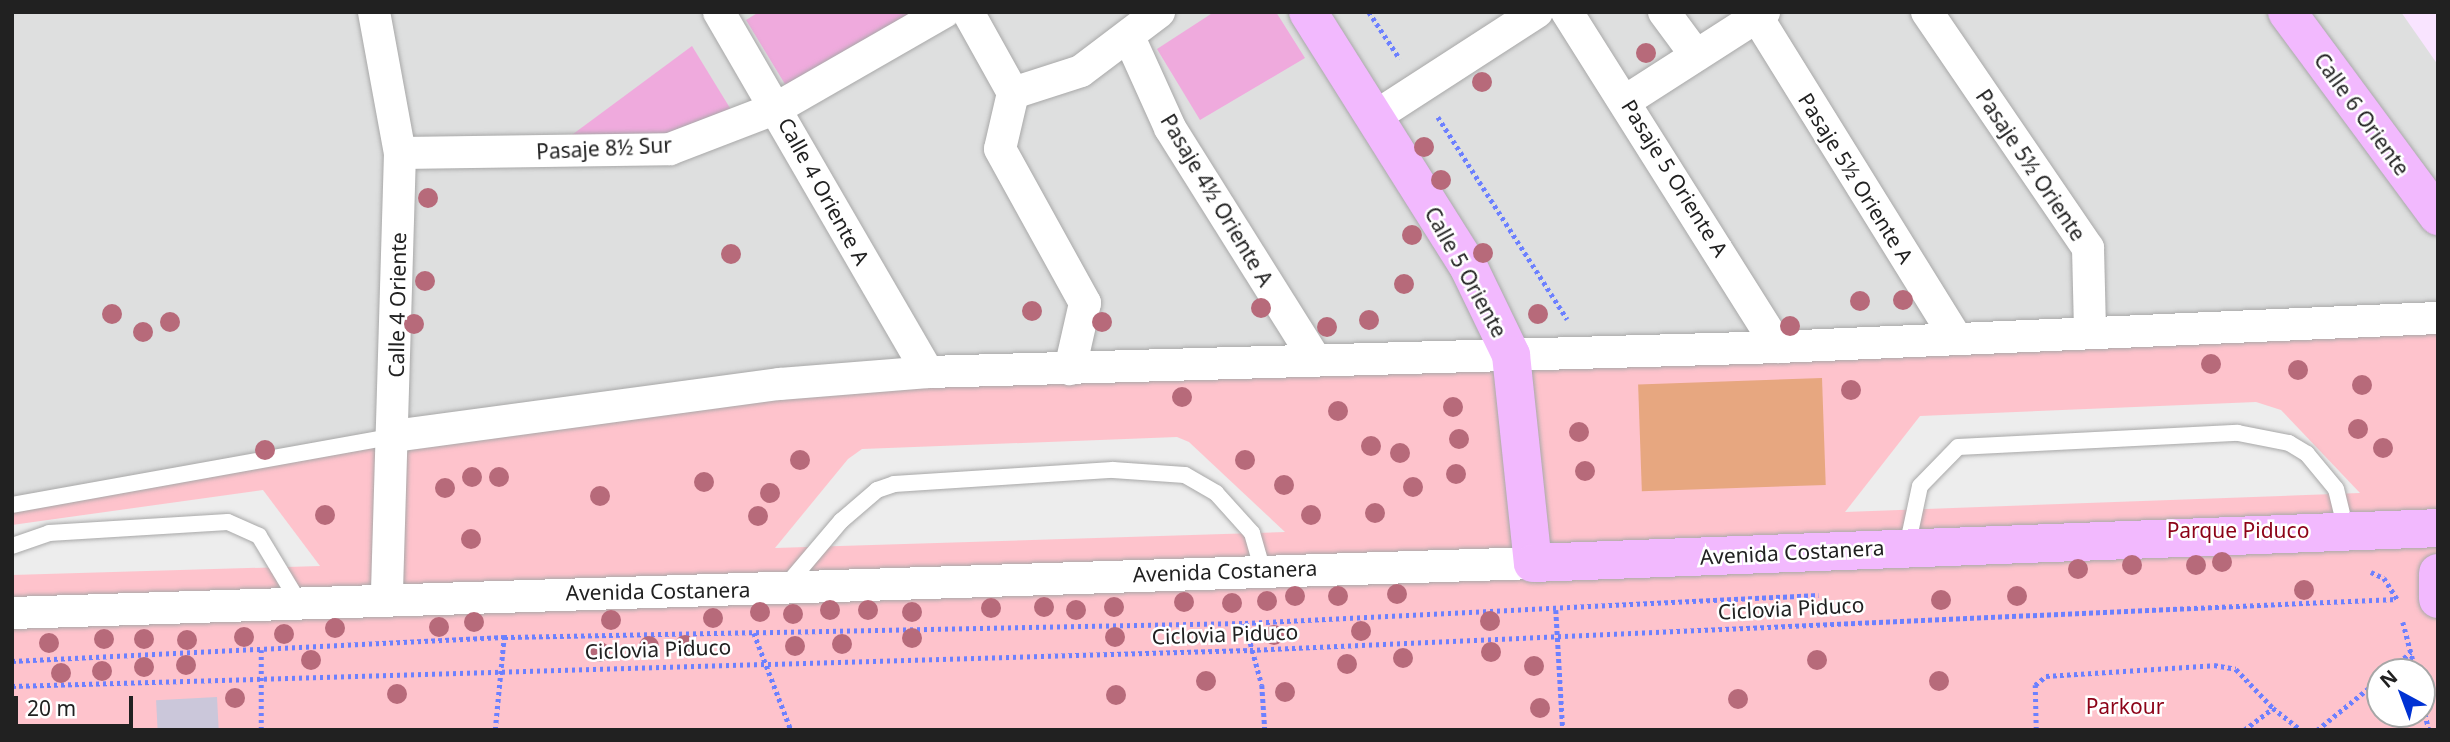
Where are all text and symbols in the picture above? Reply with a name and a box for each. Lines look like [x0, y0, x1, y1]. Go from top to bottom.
street label: Calle 6 Oriente [2309, 48, 2415, 180]
street label: Pasaje 5½ Oriente [1971, 84, 2091, 246]
street label: Pasaje 5½ Oriente A [1793, 88, 1919, 268]
street label: Pasaje 5 Oriente A [1617, 95, 1733, 261]
street label: Pasaje 4½ Oriente A [1156, 109, 1278, 291]
street label: Calle 4 Oriente A [773, 113, 875, 269]
street label: Pasaje 8½ Sur [535, 132, 673, 164]
street label: Calle 5 Oriente [1420, 202, 1512, 342]
street label: Calle 4 Oriente [383, 232, 411, 378]
park label: Parque Piduco [2167, 517, 2309, 543]
street label: Avenida Costanera [1699, 535, 1885, 569]
street label: Avenida Costanera [1132, 555, 1318, 587]
street label: Avenida Costanera [565, 577, 751, 605]
street label: Ciclovia Piduco [1717, 592, 1865, 624]
street label: Ciclovia Piduco [1151, 619, 1299, 649]
street label: Ciclovia Piduco [584, 634, 732, 664]
north arrow [2366, 658, 2436, 728]
text: N [2374, 664, 2403, 694]
scale bar [18, 682, 136, 726]
park label: Parkour [2086, 693, 2164, 719]
text: 20 m [27, 694, 76, 722]

